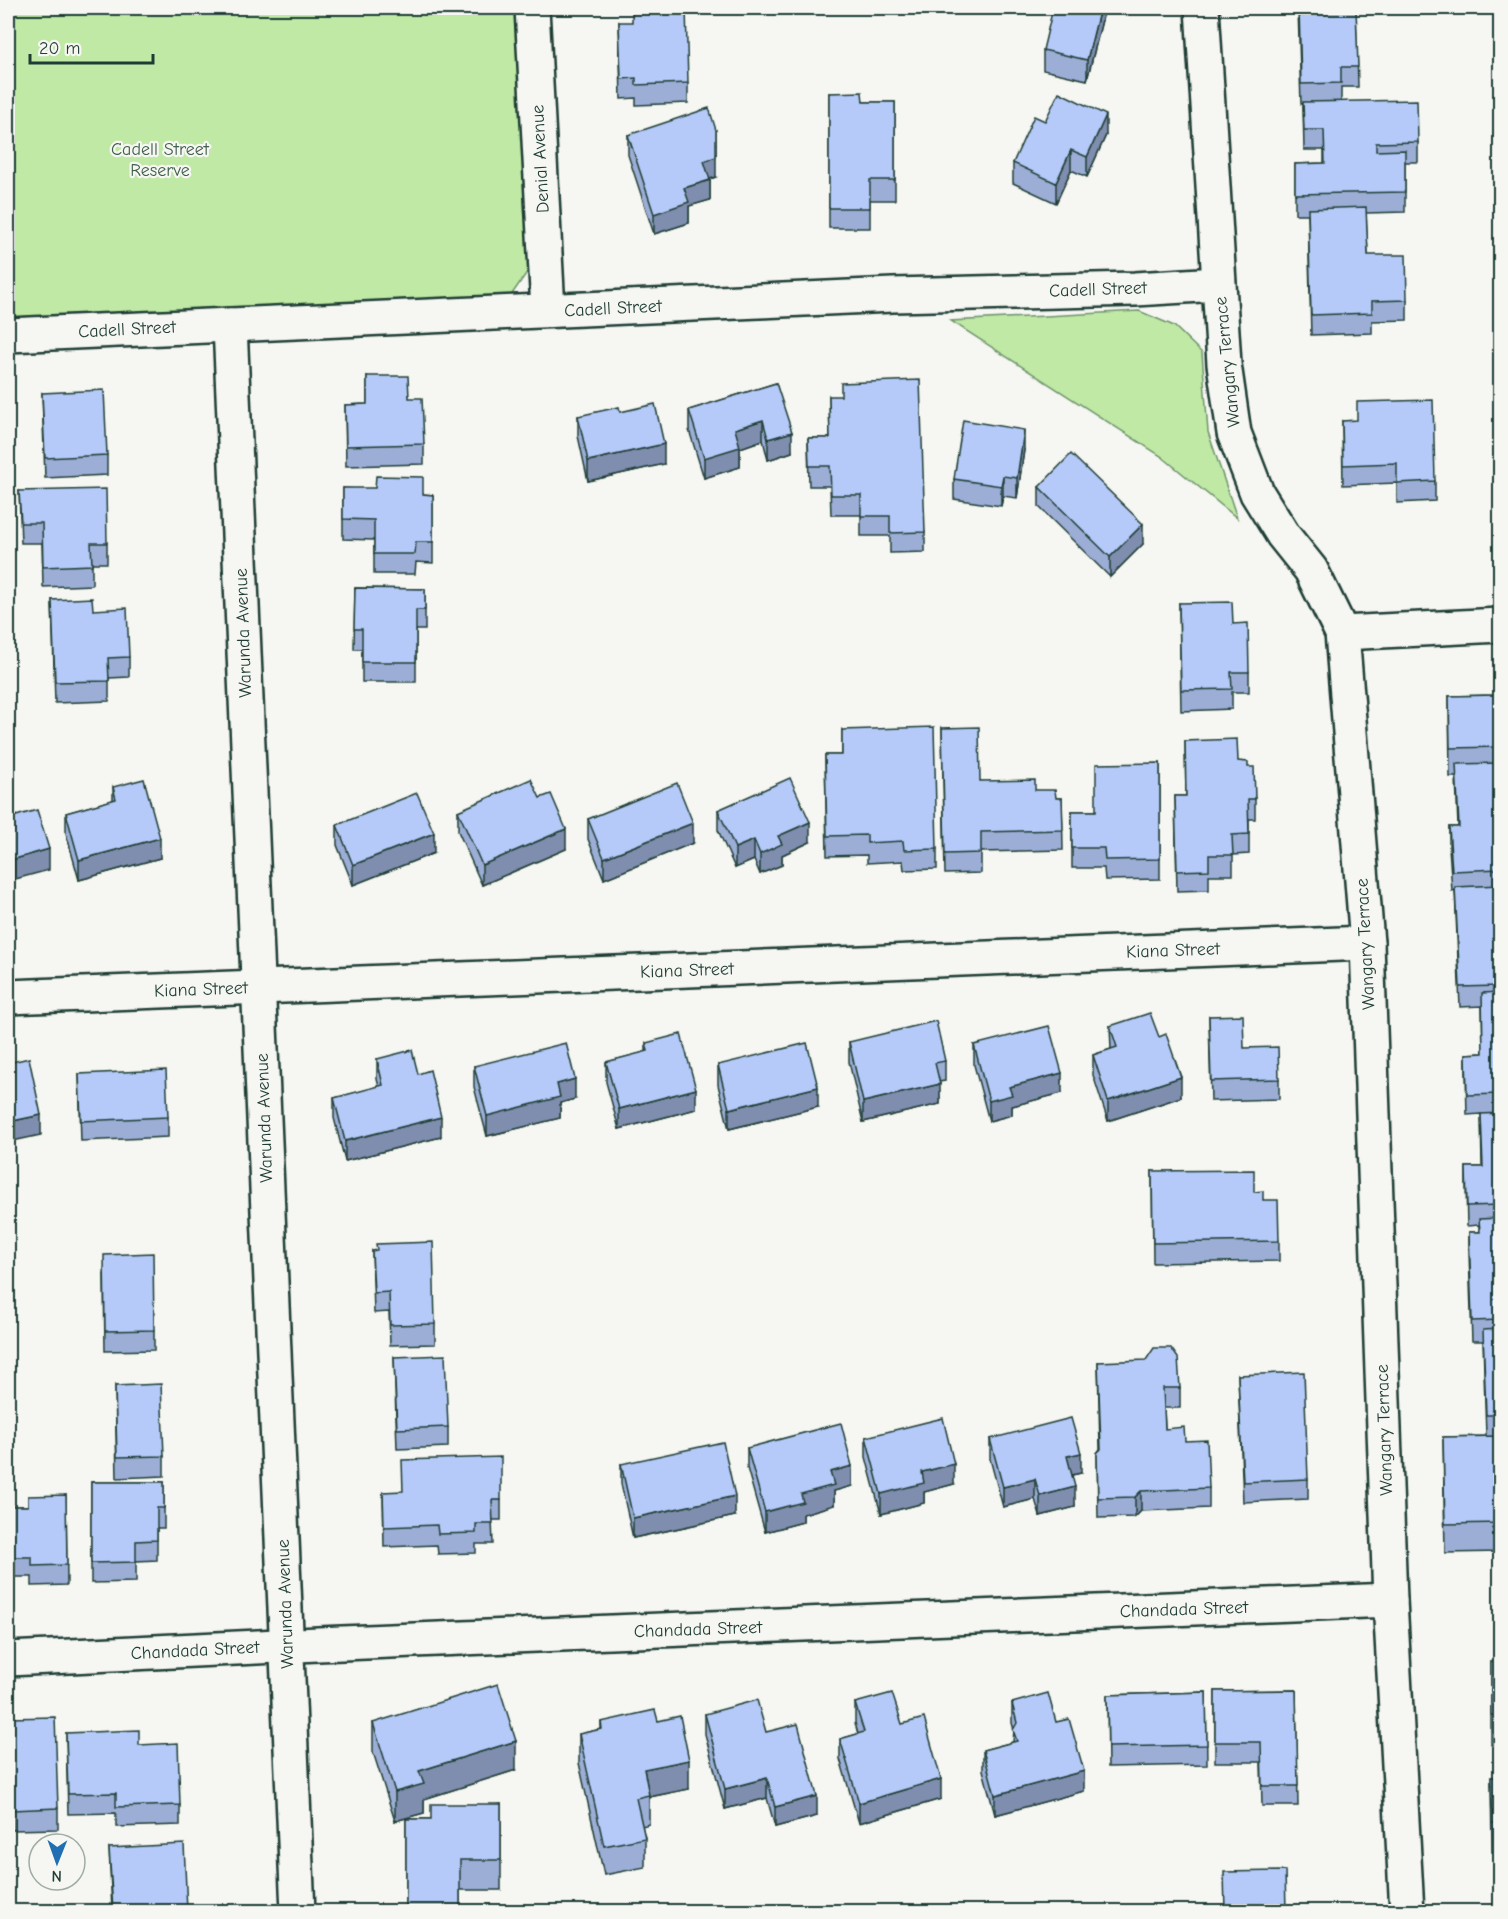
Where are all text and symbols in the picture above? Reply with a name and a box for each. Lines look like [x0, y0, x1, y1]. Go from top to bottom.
scale bar [30, 27, 153, 65]
text: 20 m [39, 38, 80, 59]
street label: Denial Avenue [527, 104, 554, 214]
park label: Cadell Street Reserve [111, 139, 210, 181]
street label: Cadell Street [1049, 277, 1148, 302]
street label: Cadell Street [564, 295, 663, 322]
street label: Wangary Terrace [1210, 295, 1245, 428]
street label: Cadell Street [78, 316, 177, 343]
street label: Warunda Avenue [231, 568, 256, 698]
street label: Wangary Terrace [1352, 878, 1379, 1010]
street label: Kiana Street [1126, 938, 1221, 963]
street label: Kiana Street [640, 958, 735, 983]
street label: Kiana Street [154, 977, 249, 1002]
street label: Warunda Avenue [252, 1053, 277, 1183]
street label: Wangary Terrace [1372, 1364, 1397, 1496]
street label: Warunda Avenue [273, 1539, 298, 1669]
street label: Chandada Street [1119, 1597, 1250, 1622]
street label: Chandada Street [633, 1617, 764, 1642]
street label: Chandada Street [130, 1637, 261, 1664]
north arrow [27, 1832, 87, 1892]
text: N [51, 1867, 62, 1885]

